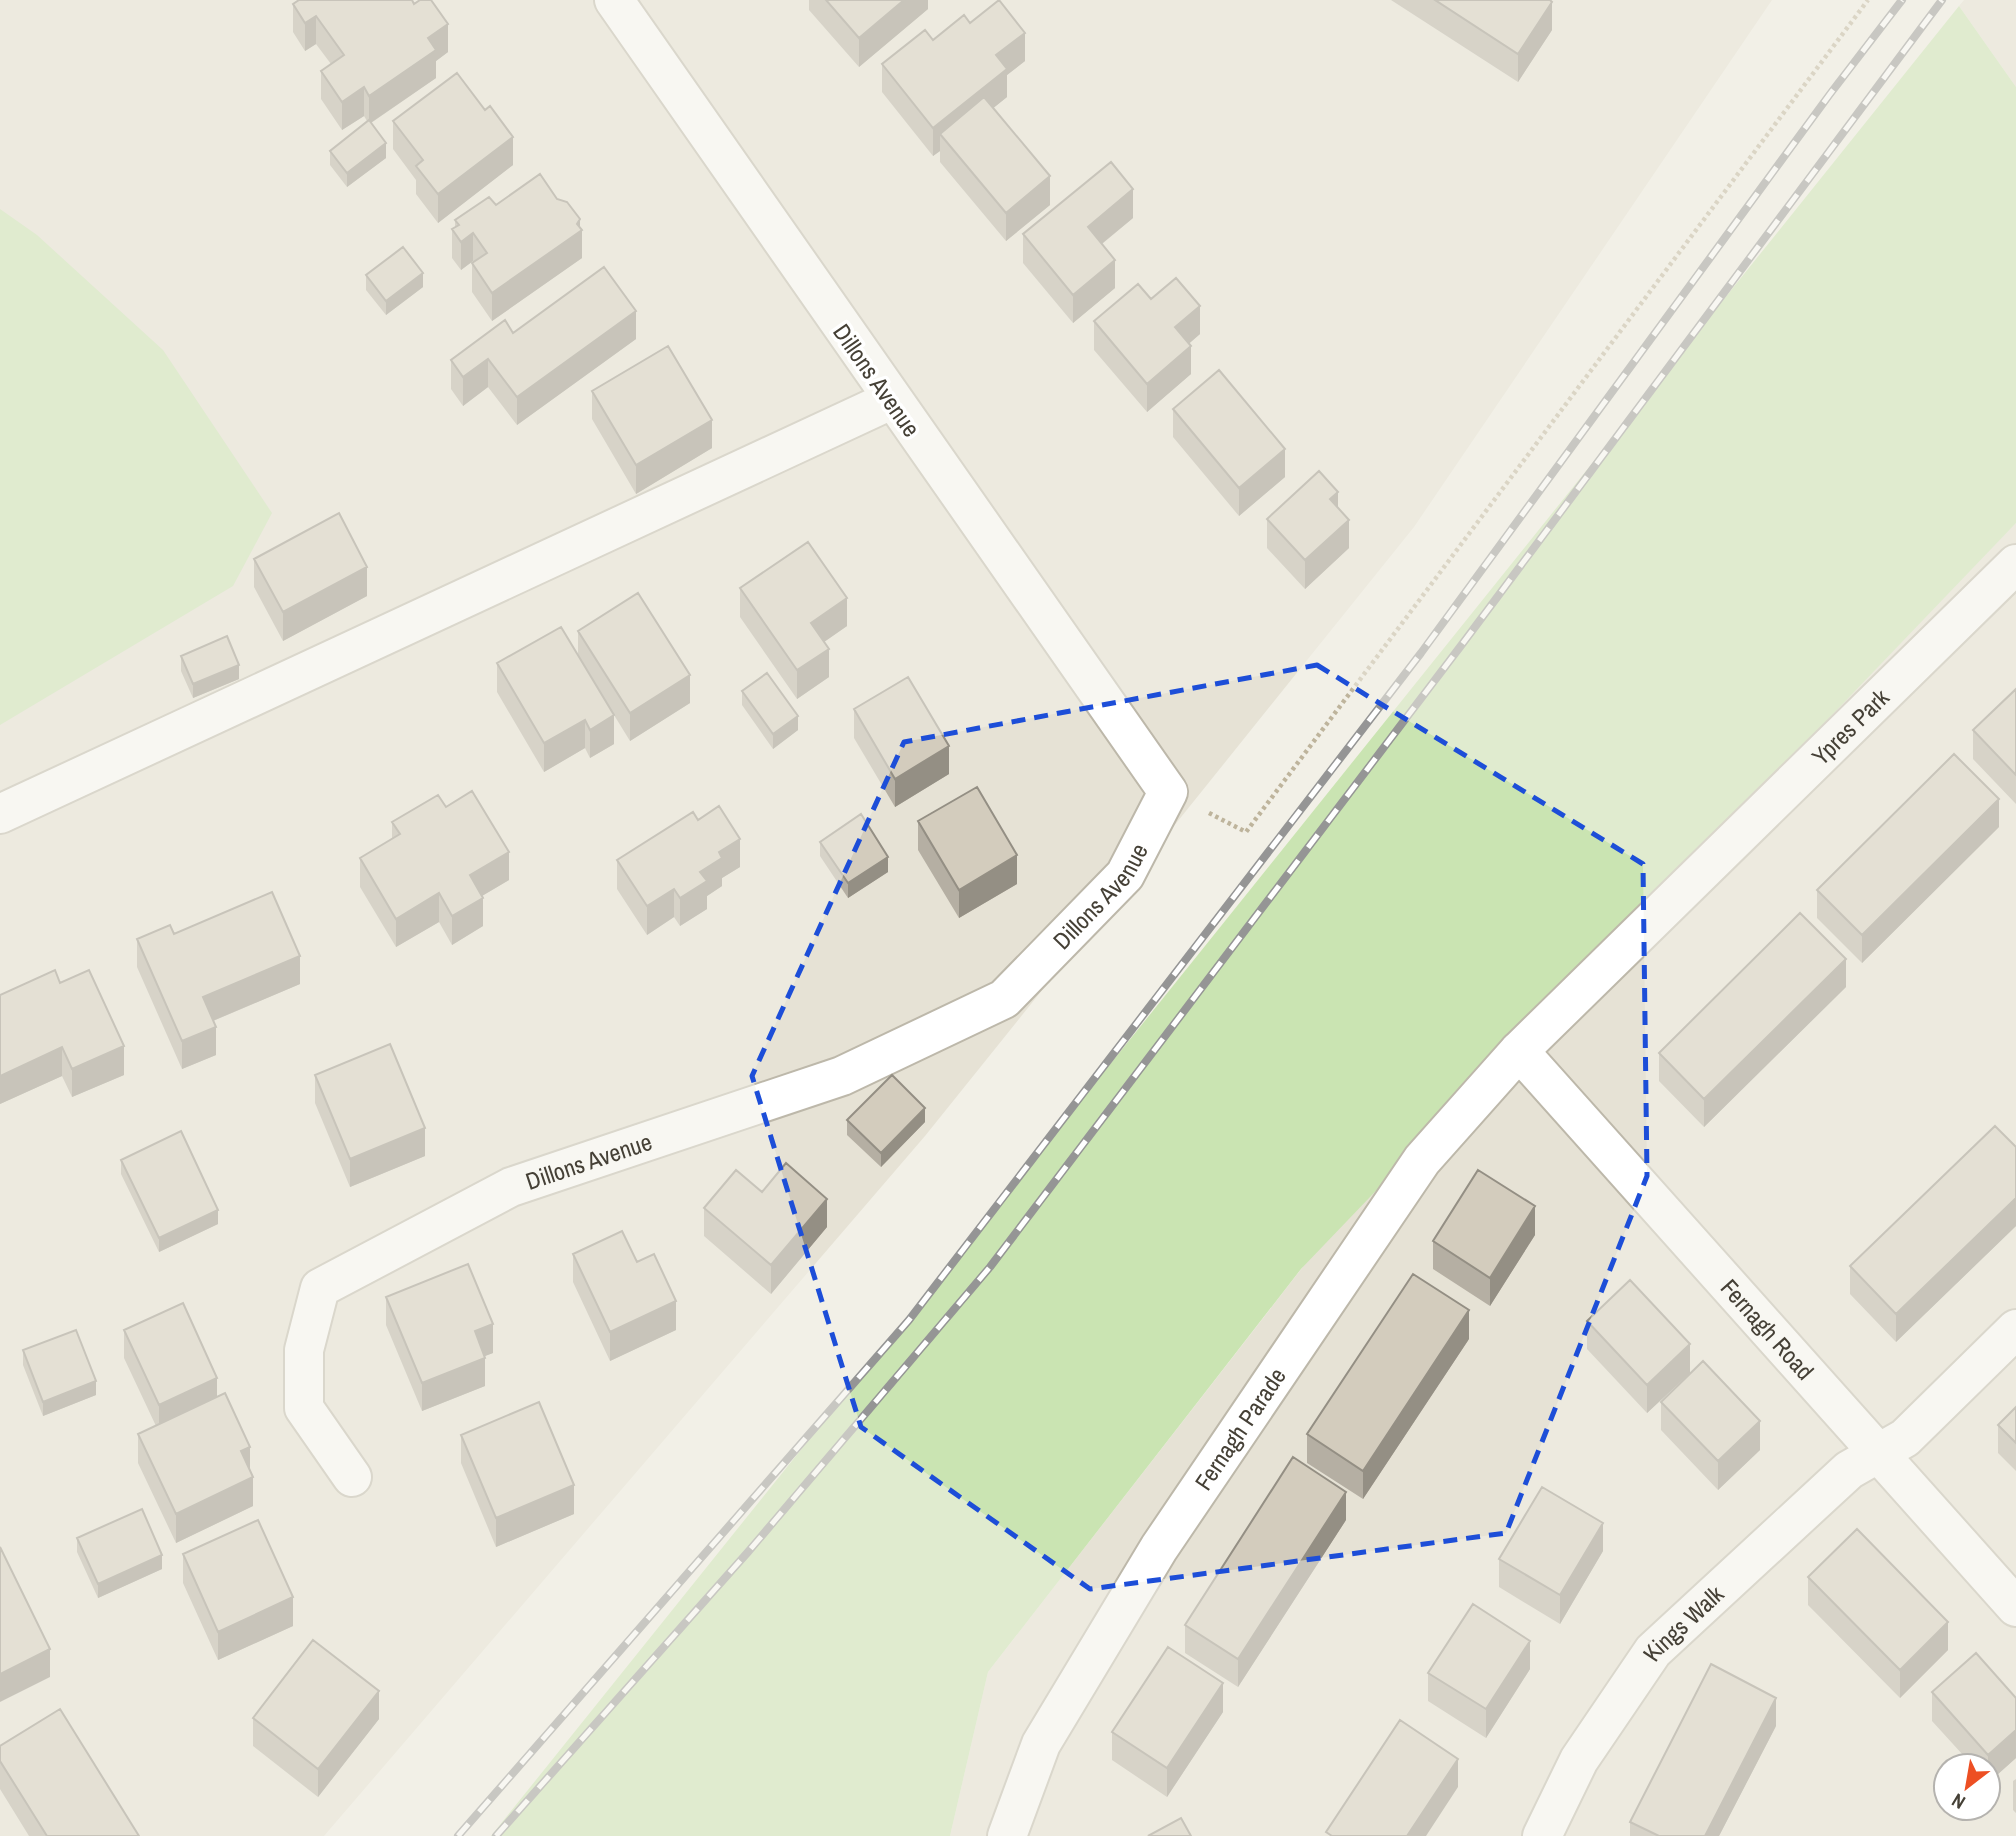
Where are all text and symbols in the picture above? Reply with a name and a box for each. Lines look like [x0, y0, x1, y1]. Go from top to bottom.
street label: Dillons Avenue [826, 317, 928, 443]
street label: Ypres Park [1805, 681, 1896, 772]
street label: Dillons Avenue [1046, 838, 1155, 956]
street label: Dillons Avenue [521, 1125, 656, 1197]
street label: Fernagh Road [1714, 1272, 1821, 1386]
street label: Fernagh Parade [1187, 1361, 1293, 1496]
street label: Kings Walk [1635, 1578, 1730, 1667]
north arrow [1932, 1752, 2002, 1822]
text: N [1947, 1788, 1970, 1816]

